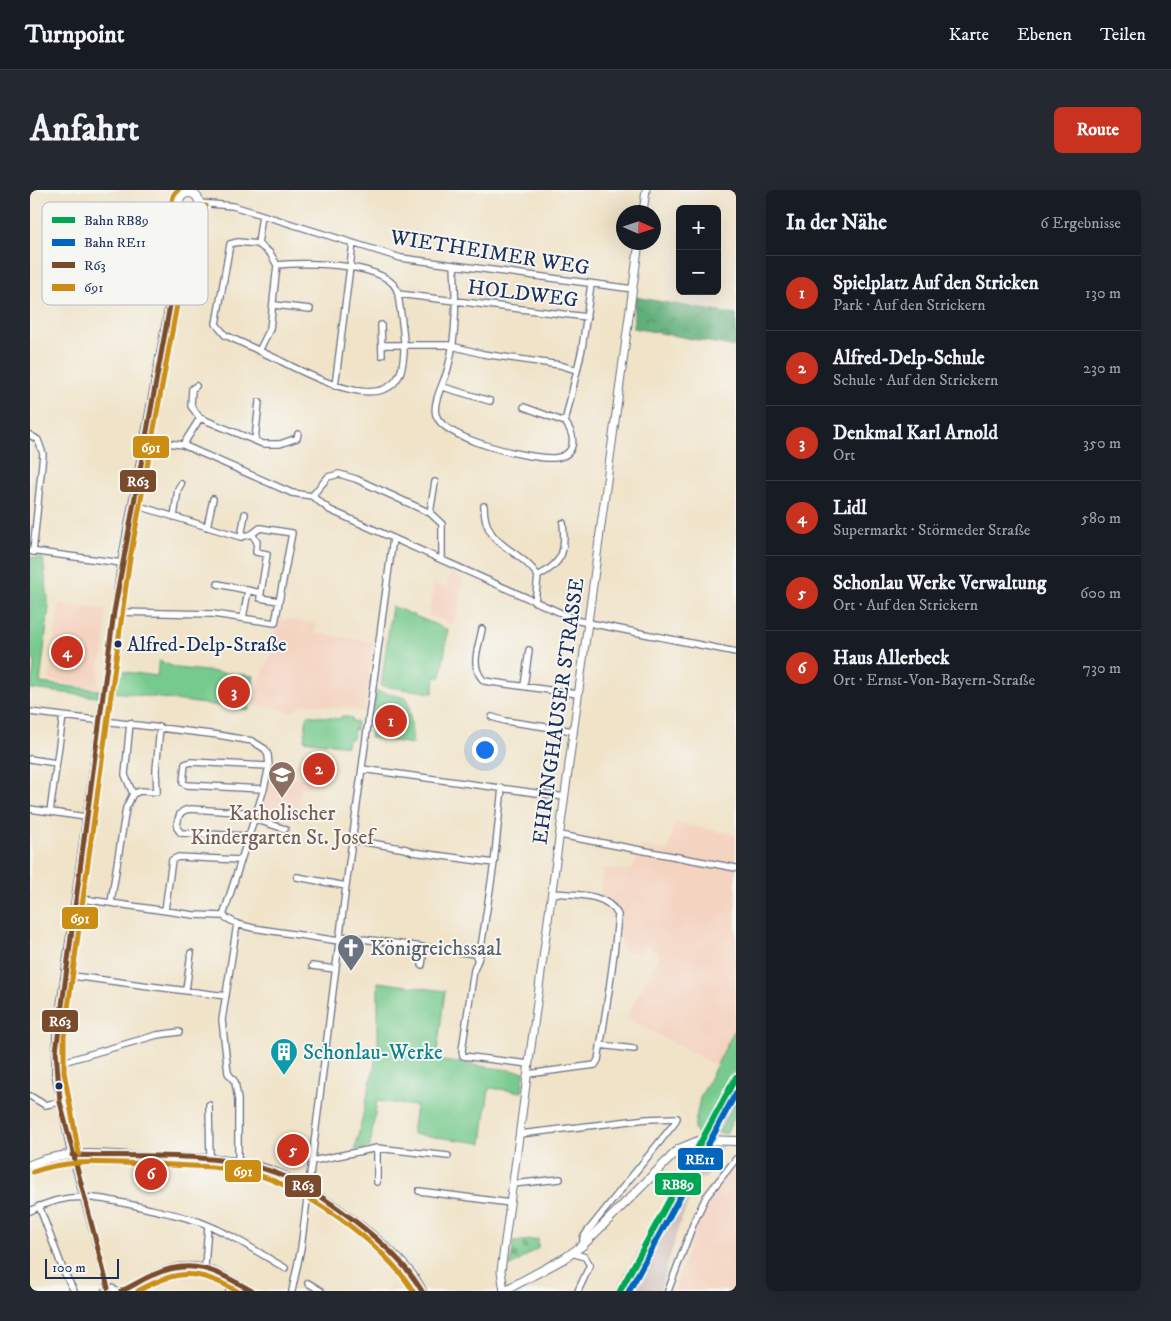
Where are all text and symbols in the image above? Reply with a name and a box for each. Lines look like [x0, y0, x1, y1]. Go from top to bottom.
text: Turnpoint [25, 20, 124, 50]
text: Karte [949, 24, 989, 46]
text: Ebenen [1017, 24, 1072, 46]
text: Teilen [1100, 24, 1146, 46]
button: Route [1054, 107, 1141, 153]
text: Anfahrt [30, 108, 139, 152]
legend [42, 202, 208, 305]
north arrow [616, 205, 661, 250]
map controls [676, 205, 721, 295]
button: + [676, 205, 721, 250]
text: In der Nähe [786, 210, 887, 236]
text: Bahn RB89 [84, 212, 149, 230]
text: 6 Ergebnisse [1040, 213, 1121, 233]
street label: WIETHEIMER WEG [387, 224, 591, 282]
text: Bahn RE11 [84, 234, 146, 252]
button: − [676, 250, 721, 295]
text: R63 [84, 257, 106, 275]
text: Spielplatz Auf den Stricken [833, 272, 1039, 295]
street label: HOLDWEG [466, 274, 580, 314]
text: 691 [84, 279, 103, 297]
text: 1 [799, 283, 805, 303]
text: 130 m [1085, 283, 1121, 303]
text: Park · Auf den Strickern [833, 295, 986, 315]
text: Alfred-Delp-Schule [833, 347, 985, 370]
text: 2 [798, 358, 806, 378]
text: 230 m [1083, 358, 1121, 378]
text: Schule · Auf den Strickern [833, 370, 998, 390]
text: Denkmal Karl Arnold [833, 422, 998, 445]
text: 3 [799, 433, 805, 453]
text: 350 m [1083, 433, 1121, 453]
line badge: 691 [132, 435, 170, 459]
text: 691 [141, 439, 161, 457]
text: Ort [833, 445, 855, 465]
line badge: R63 [119, 469, 157, 493]
text: R63 [127, 473, 149, 491]
text: Lidl [833, 497, 867, 520]
text: 4 [797, 508, 807, 528]
text: 580 m [1081, 508, 1121, 528]
text: Supermarkt · Störmeder Straße [833, 520, 1030, 540]
text: Schonlau Werke Verwaltung [833, 572, 1046, 595]
street label: EHRINGHAUSER STRASSE [527, 576, 591, 846]
text: 5 [798, 583, 806, 603]
text: 600 m [1080, 583, 1121, 603]
text: Ort · Auf den Strickern [833, 595, 978, 615]
pin: 4 [51, 633, 83, 671]
place label: Alfred-Delp-Straße [127, 633, 286, 658]
marker: Alfred-Delp-Straße [113, 639, 123, 649]
text: Haus Allerbeck [833, 647, 949, 670]
text: 6 [798, 658, 806, 678]
text: 730 m [1083, 658, 1121, 678]
text: Ort · Ernst-Von-Bayern-Straße [833, 670, 1035, 690]
pin: 3 [218, 673, 250, 711]
pin: 1 [375, 702, 407, 740]
your location [472, 737, 498, 763]
pin: 2 [303, 750, 335, 788]
school or university icon: Katholischer Kindergarten St. Josef [267, 760, 297, 799]
place label: Katholischer Kindergarten St. Josef [190, 801, 377, 851]
line badge: 691 [61, 906, 99, 930]
text: 691 [70, 910, 90, 928]
church icon: Königreichssaal [336, 933, 366, 972]
place label: Königreichssaal [370, 936, 502, 962]
line badge: R63 [41, 1009, 79, 1033]
text: R63 [49, 1013, 71, 1031]
building icon: Schonlau-Werke [269, 1037, 299, 1076]
place label: Schonlau-Werke [303, 1040, 443, 1066]
unlabelled marker [54, 1081, 64, 1091]
pin: 5 [277, 1131, 309, 1169]
line badge: RE11 [677, 1147, 724, 1171]
text: RE11 [685, 1151, 715, 1169]
pin: 6 [135, 1155, 167, 1193]
line badge: 691 [224, 1159, 262, 1183]
text: 691 [233, 1163, 253, 1181]
line badge: RB89 [654, 1172, 702, 1196]
line badge: R63 [284, 1174, 322, 1198]
text: RB89 [662, 1176, 694, 1194]
text: R63 [292, 1177, 314, 1195]
scale bar [45, 1256, 119, 1279]
text: 100 m [52, 1259, 86, 1277]

